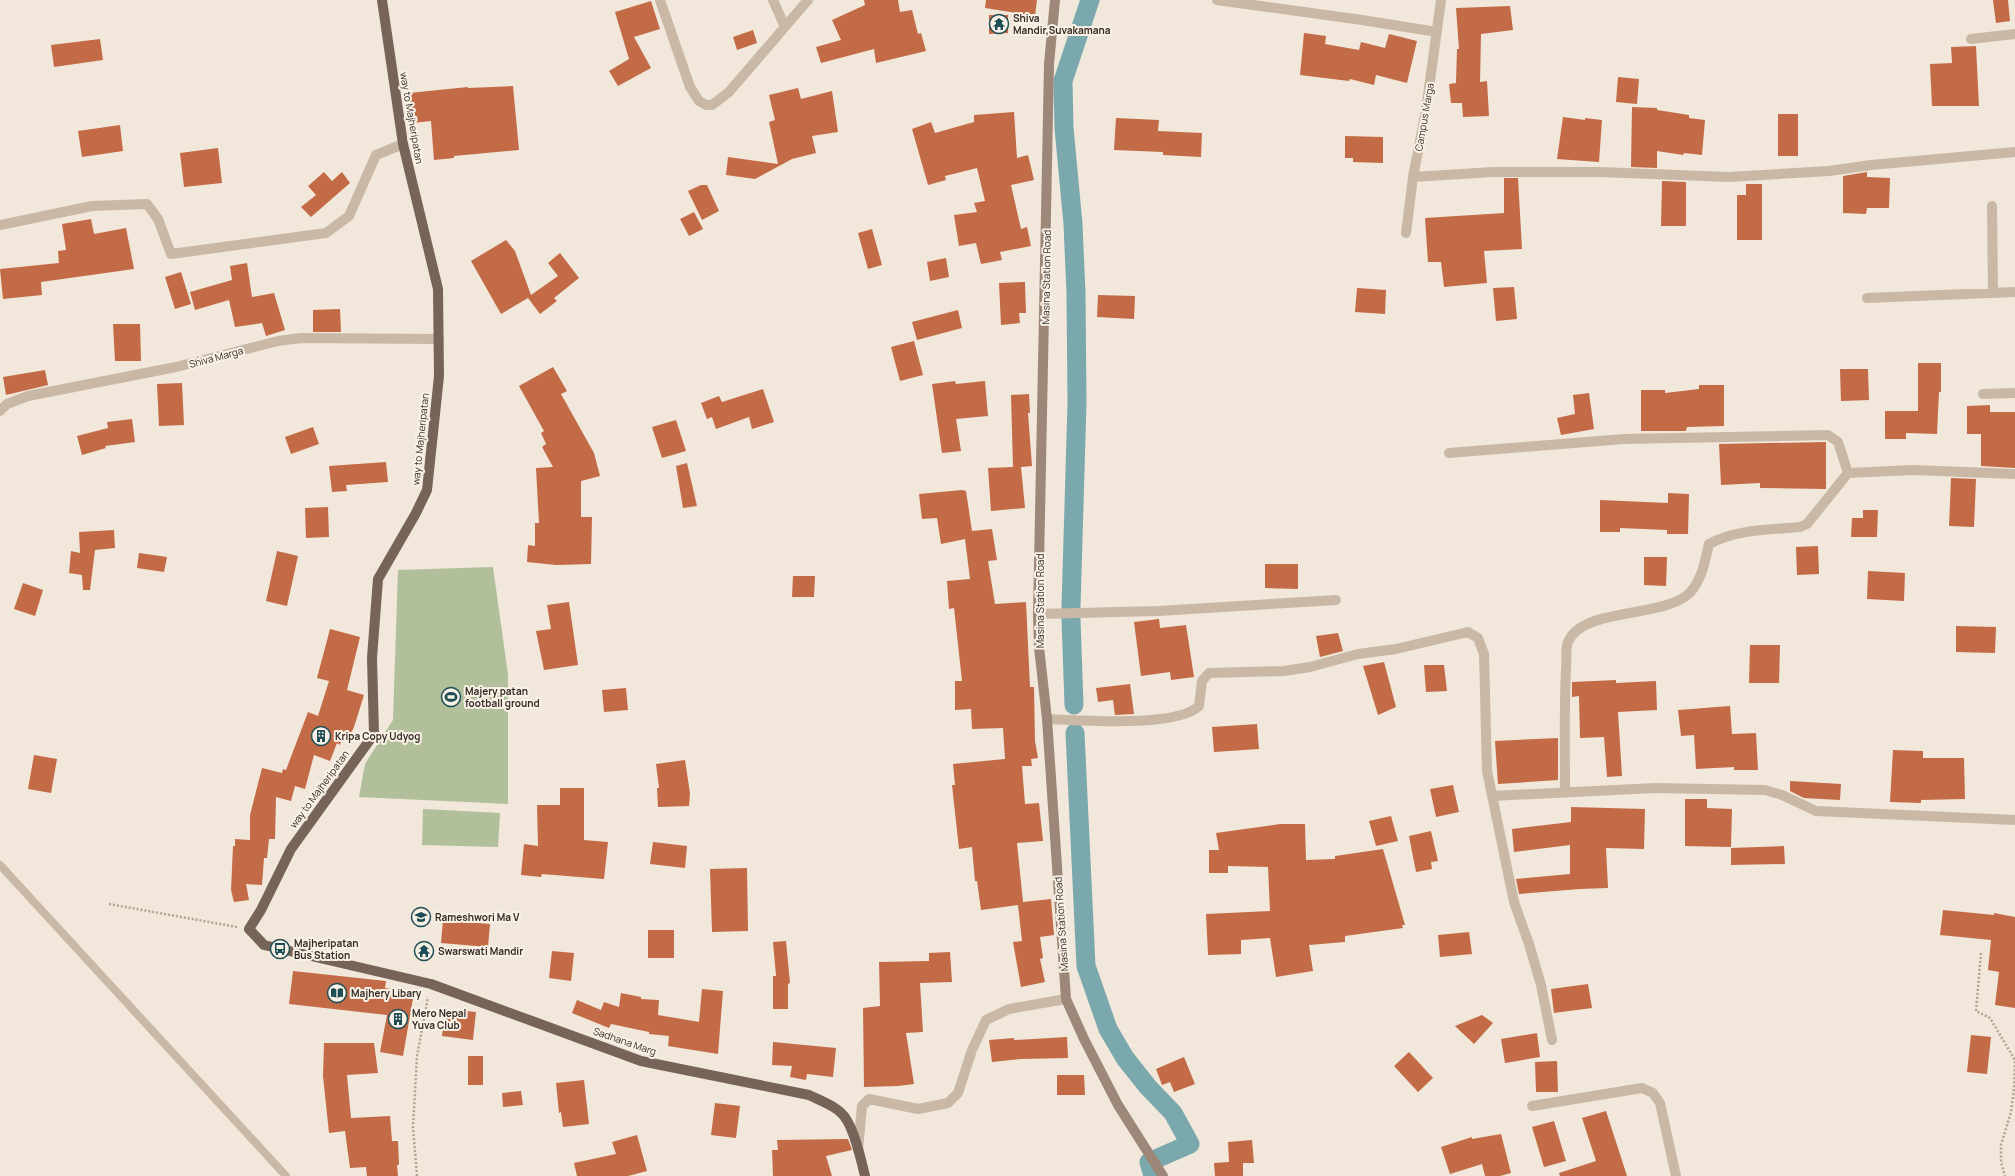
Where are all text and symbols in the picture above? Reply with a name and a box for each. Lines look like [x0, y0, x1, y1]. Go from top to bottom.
place label: Shiva Mandir,Suvakamana [1013, 11, 1111, 37]
temple icon: Shiva Mandir,Suvakamana [988, 13, 1010, 35]
street label: way to Majheripatan [397, 71, 427, 165]
street label: Campus Marga [1411, 82, 1437, 152]
street label: Masina Station Road [1038, 229, 1054, 324]
street label: Shiva Marga [187, 343, 245, 371]
street label: way to Majheripatan [408, 392, 432, 486]
street label: Masina Station Road [1033, 554, 1047, 648]
place label: Majery patan football ground [465, 684, 540, 710]
sports icon: Majery patan football ground [440, 686, 462, 708]
building icon: Kripa Copy Udyog [310, 725, 332, 747]
place label: Kripa Copy Udyog [335, 729, 420, 743]
street label: way to Majheripatan [286, 747, 352, 831]
street label: Masina Station Road [1051, 876, 1071, 972]
school or university icon: Rameshwori Ma V [410, 906, 432, 928]
place label: Rameshwori Ma V [435, 910, 520, 924]
place label: Majheripatan Bus Station [294, 936, 359, 962]
bus stop icon: Majheripatan Bus Station [269, 938, 291, 960]
temple icon: Swarswati Mandir [413, 940, 435, 962]
place label: Swarswati Mandir [438, 944, 523, 958]
library icon: Majhery Libary [326, 982, 348, 1004]
place label: Majhery Libary [351, 986, 422, 1000]
place label: Mero Nepal Yuva Club [412, 1006, 466, 1032]
building icon: Mero Nepal Yuva Club [387, 1008, 409, 1030]
street label: Sadhana Marg [592, 1024, 659, 1058]

